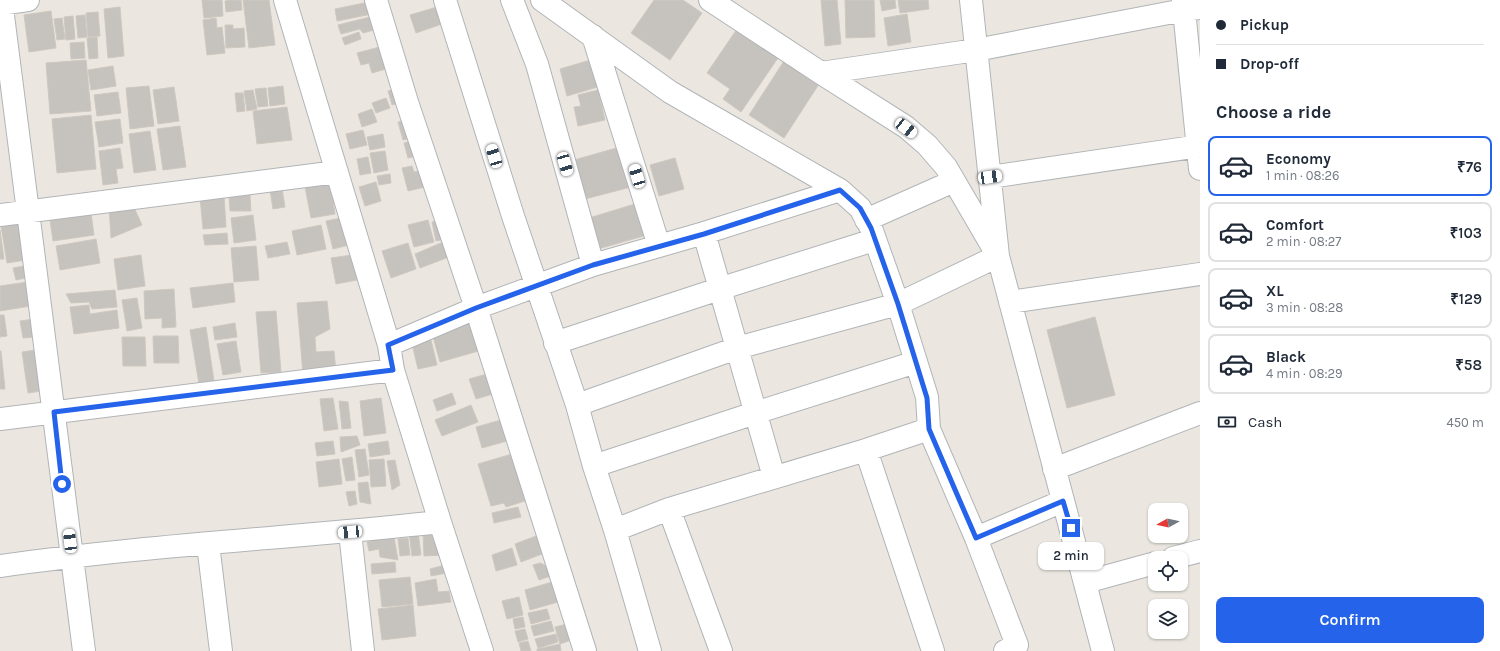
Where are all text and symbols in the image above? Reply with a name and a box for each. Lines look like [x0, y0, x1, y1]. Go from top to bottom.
text: Pickup [1240, 16, 1289, 34]
text: Drop-off [1240, 55, 1299, 73]
text: Choose a ride [1216, 101, 1331, 123]
car [893, 116, 919, 140]
car [485, 143, 503, 169]
icon: car [1218, 148, 1254, 184]
text: Economy [1266, 150, 1331, 168]
car [556, 151, 574, 177]
text: ₹76 [1457, 158, 1482, 176]
car [628, 163, 646, 189]
text: 1 min · 08:26 [1266, 168, 1339, 183]
car [977, 169, 1003, 185]
icon: car [1218, 214, 1254, 250]
text: Comfort [1266, 216, 1324, 234]
text: ₹103 [1450, 224, 1482, 242]
text: 2 min · 08:27 [1266, 234, 1341, 249]
icon: car [1218, 280, 1254, 316]
text: XL [1266, 282, 1284, 300]
text: ₹129 [1450, 290, 1482, 308]
text: 3 min · 08:28 [1266, 300, 1343, 315]
icon: car [1218, 346, 1254, 382]
text: Black [1266, 348, 1306, 366]
text: ₹58 [1455, 356, 1482, 374]
text: 4 min · 08:29 [1266, 366, 1343, 381]
icon: cash [1216, 411, 1238, 433]
text: Cash [1248, 413, 1282, 431]
text: 450 m [1446, 415, 1484, 430]
route start [53, 475, 71, 493]
north arrow [1148, 503, 1188, 543]
map controls [1148, 503, 1188, 639]
route end [1062, 519, 1080, 537]
car [338, 525, 362, 539]
car [63, 528, 77, 554]
callout: 2 min [1038, 542, 1104, 570]
text: 2 min [1053, 548, 1089, 563]
button: locate [1148, 551, 1188, 591]
button: Confirm [1216, 597, 1484, 643]
button: layers [1148, 599, 1188, 639]

